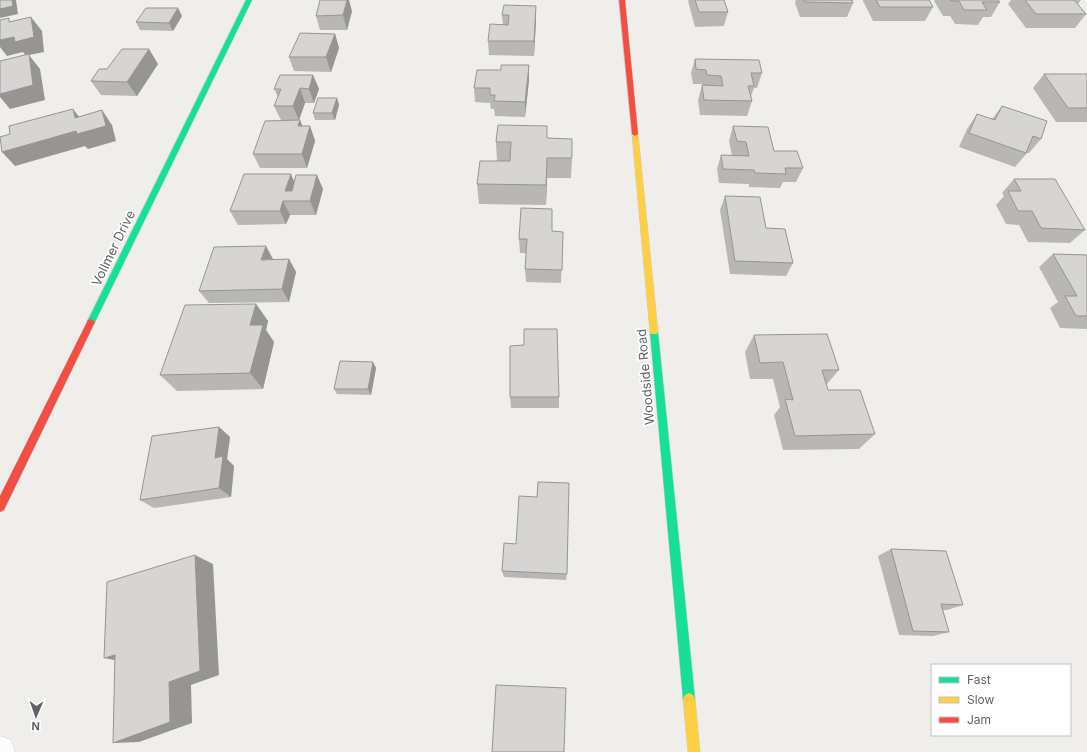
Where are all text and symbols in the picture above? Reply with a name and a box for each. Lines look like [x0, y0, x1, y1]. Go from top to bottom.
street label: Vollmer Drive [88, 208, 138, 288]
street label: Woodside Road [633, 328, 657, 426]
legend [931, 664, 1071, 736]
text: Fast [967, 672, 991, 687]
text: Slow [967, 692, 995, 707]
north arrow [16, 696, 56, 736]
text: Jam [967, 712, 991, 727]
text: N [31, 719, 40, 733]

